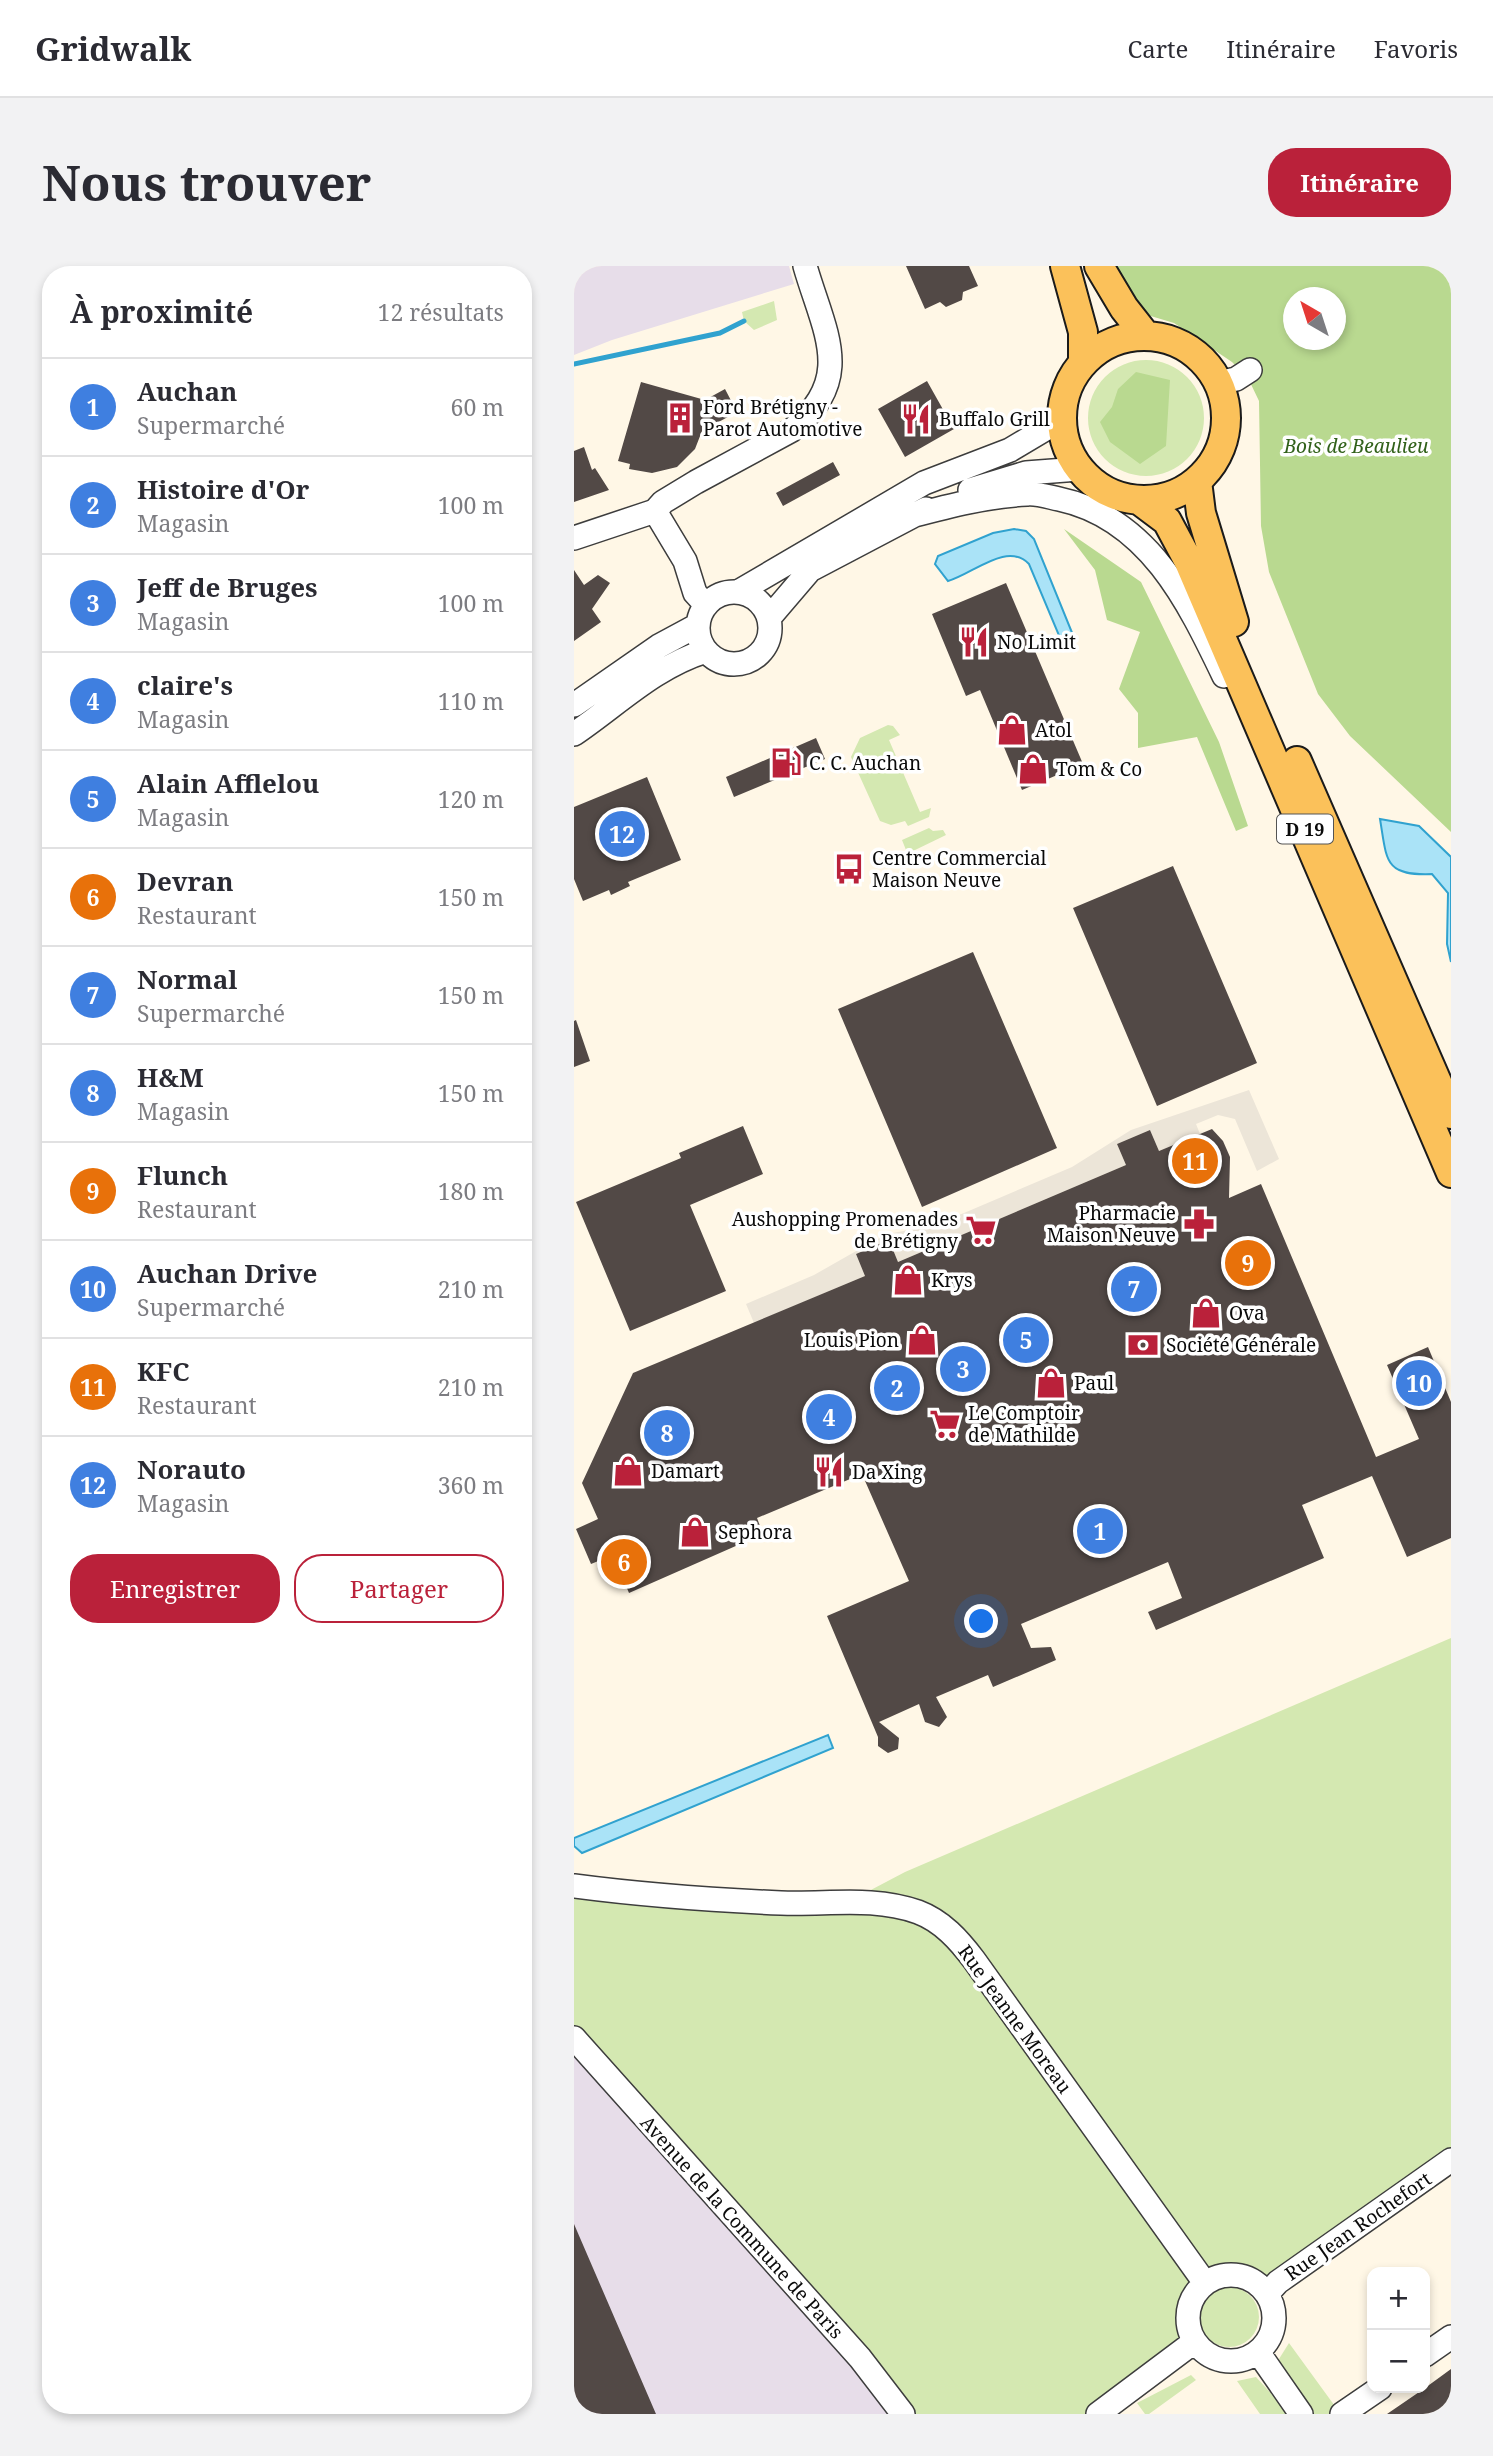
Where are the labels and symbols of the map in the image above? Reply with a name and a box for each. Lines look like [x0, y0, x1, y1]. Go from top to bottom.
north arrow [1283, 287, 1346, 350]
place label: Ford Brétigny - Parot Automotive [703, 394, 862, 442]
building icon: Ford Brétigny - Parot Automotive [663, 401, 697, 435]
restaurant icon: Buffalo Grill [899, 402, 933, 436]
place label: Buffalo Grill [939, 406, 1050, 432]
park label: Bois de Beaulieu [1283, 433, 1429, 459]
restaurant icon: No Limit [957, 625, 991, 659]
place label: No Limit [997, 629, 1076, 655]
shop icon: Atol [995, 713, 1029, 747]
place label: Atol [1035, 717, 1072, 743]
fuel station icon: C. C. Auchan [769, 746, 803, 780]
place label: C. C. Auchan [809, 750, 921, 776]
shop icon: Tom & Co [1016, 752, 1050, 786]
place label: Tom & Co [1056, 756, 1142, 782]
pin: 12 [599, 808, 645, 860]
road number: D 19 [1277, 814, 1333, 844]
place label: Centre Commercial Maison Neuve [872, 845, 1047, 893]
bus stop icon: Centre Commercial Maison Neuve [832, 852, 866, 886]
pin: 11 [1172, 1135, 1218, 1187]
place label: Pharmacie Maison Neuve [1047, 1200, 1176, 1248]
place label: Aushopping Promenades de Brétigny [732, 1206, 958, 1254]
pharmacy icon: Pharmacie Maison Neuve [1182, 1207, 1216, 1241]
supermarket icon: Aushopping Promenades de Brétigny [964, 1213, 998, 1247]
pin: 9 [1225, 1237, 1271, 1289]
shop icon: Krys [891, 1263, 925, 1297]
pin: 7 [1111, 1263, 1157, 1315]
place label: Krys [931, 1267, 973, 1293]
shop icon: Ova [1189, 1296, 1223, 1330]
place label: Ova [1229, 1300, 1265, 1326]
pin: 5 [1003, 1314, 1049, 1366]
shop icon: Louis Pion [905, 1323, 939, 1357]
place label: Louis Pion [804, 1327, 899, 1353]
bank icon: Société Générale [1126, 1328, 1160, 1362]
place label: Société Générale [1166, 1332, 1316, 1358]
pin: 3 [940, 1343, 986, 1395]
pin: 10 [1396, 1357, 1442, 1409]
pin: 2 [874, 1362, 920, 1414]
shop icon: Paul [1034, 1366, 1068, 1400]
place label: Paul [1074, 1370, 1114, 1396]
pin: 4 [806, 1391, 852, 1443]
place label: Le Comptoir de Mathilde [968, 1400, 1080, 1448]
pin: 8 [644, 1407, 690, 1459]
supermarket icon: Le Comptoir de Mathilde [928, 1407, 962, 1441]
shop icon: Damart [611, 1454, 645, 1488]
restaurant icon: Da Xing [812, 1455, 846, 1489]
place label: Damart [651, 1458, 720, 1484]
place label: Da Xing [852, 1459, 923, 1485]
pin: 1 [1077, 1505, 1123, 1557]
shop icon: Sephora [678, 1515, 712, 1549]
place label: Sephora [718, 1519, 792, 1545]
pin: 6 [601, 1536, 647, 1588]
your location [964, 1604, 998, 1638]
street label: Rue Jeanne Moreau [952, 1940, 1078, 2098]
street label: Avenue de la Commune de Paris [635, 2110, 849, 2344]
street label: Rue Jean Rochefort [1280, 2166, 1437, 2286]

